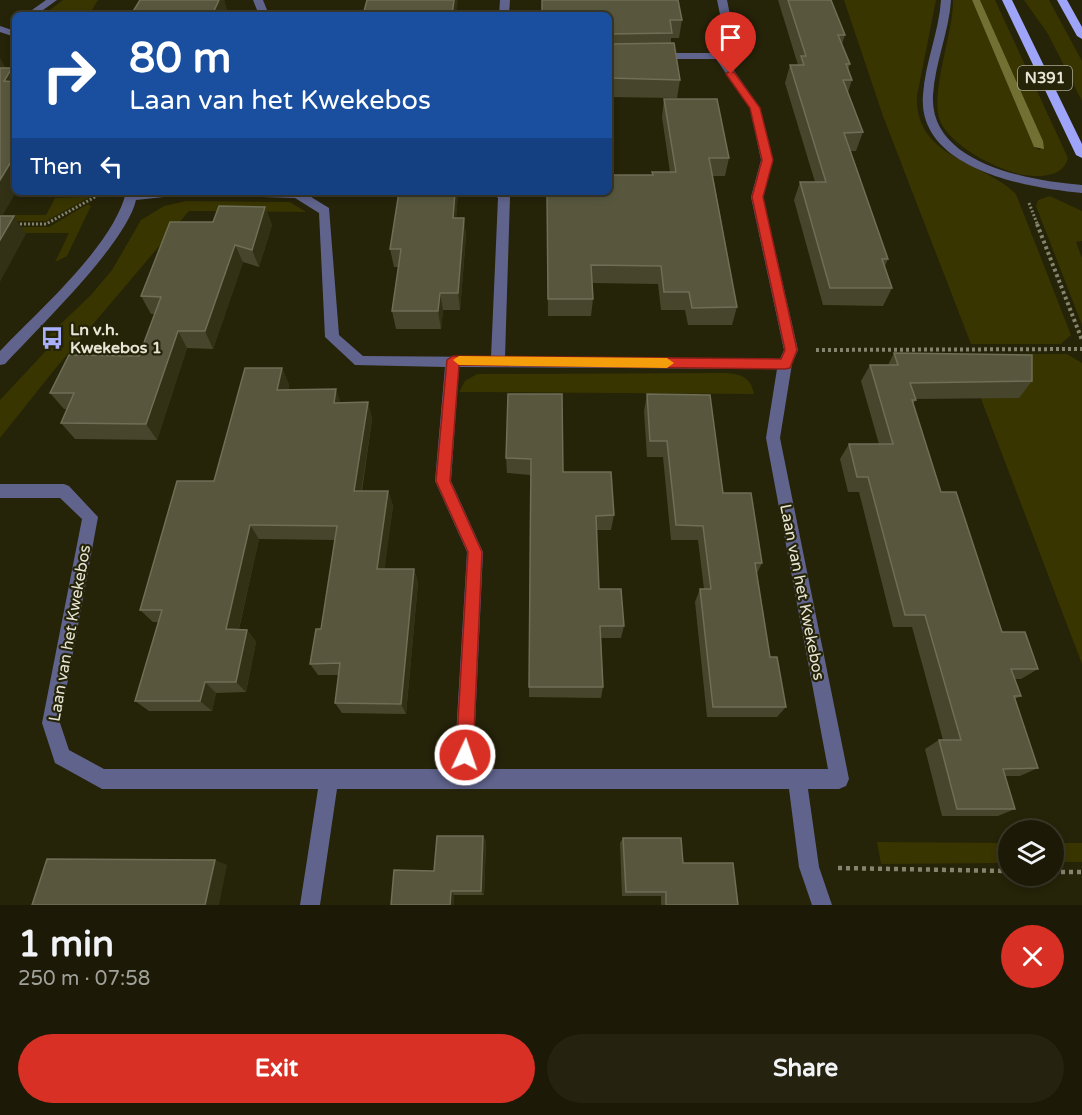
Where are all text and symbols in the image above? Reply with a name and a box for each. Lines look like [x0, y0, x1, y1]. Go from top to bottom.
pin [705, 12, 756, 74]
icon: arrive [714, 21, 747, 54]
text: 80 m [129, 33, 231, 84]
icon: right [30, 36, 108, 114]
road number: N391 [1018, 66, 1072, 90]
text: Laan van het Kwekebos [129, 84, 431, 117]
icon: left [95, 150, 128, 183]
text: Then [30, 154, 83, 180]
place label: Ln v.h. Kwekebos 1 [70, 320, 162, 358]
bus stop icon: Ln v.h. Kwekebos 1 [39, 325, 65, 351]
street label: Laan van het Kwekebos [775, 502, 829, 682]
street label: Laan van het Kwekebos [45, 543, 95, 723]
position arrow [433, 723, 497, 787]
map controls [998, 820, 1064, 886]
button: layers [998, 820, 1064, 886]
text: 1 min [18, 923, 114, 966]
button: close [1001, 925, 1064, 988]
text: 250 m · 07:58 [18, 967, 150, 991]
button: Exit [18, 1034, 535, 1103]
button: Share [547, 1034, 1064, 1103]

